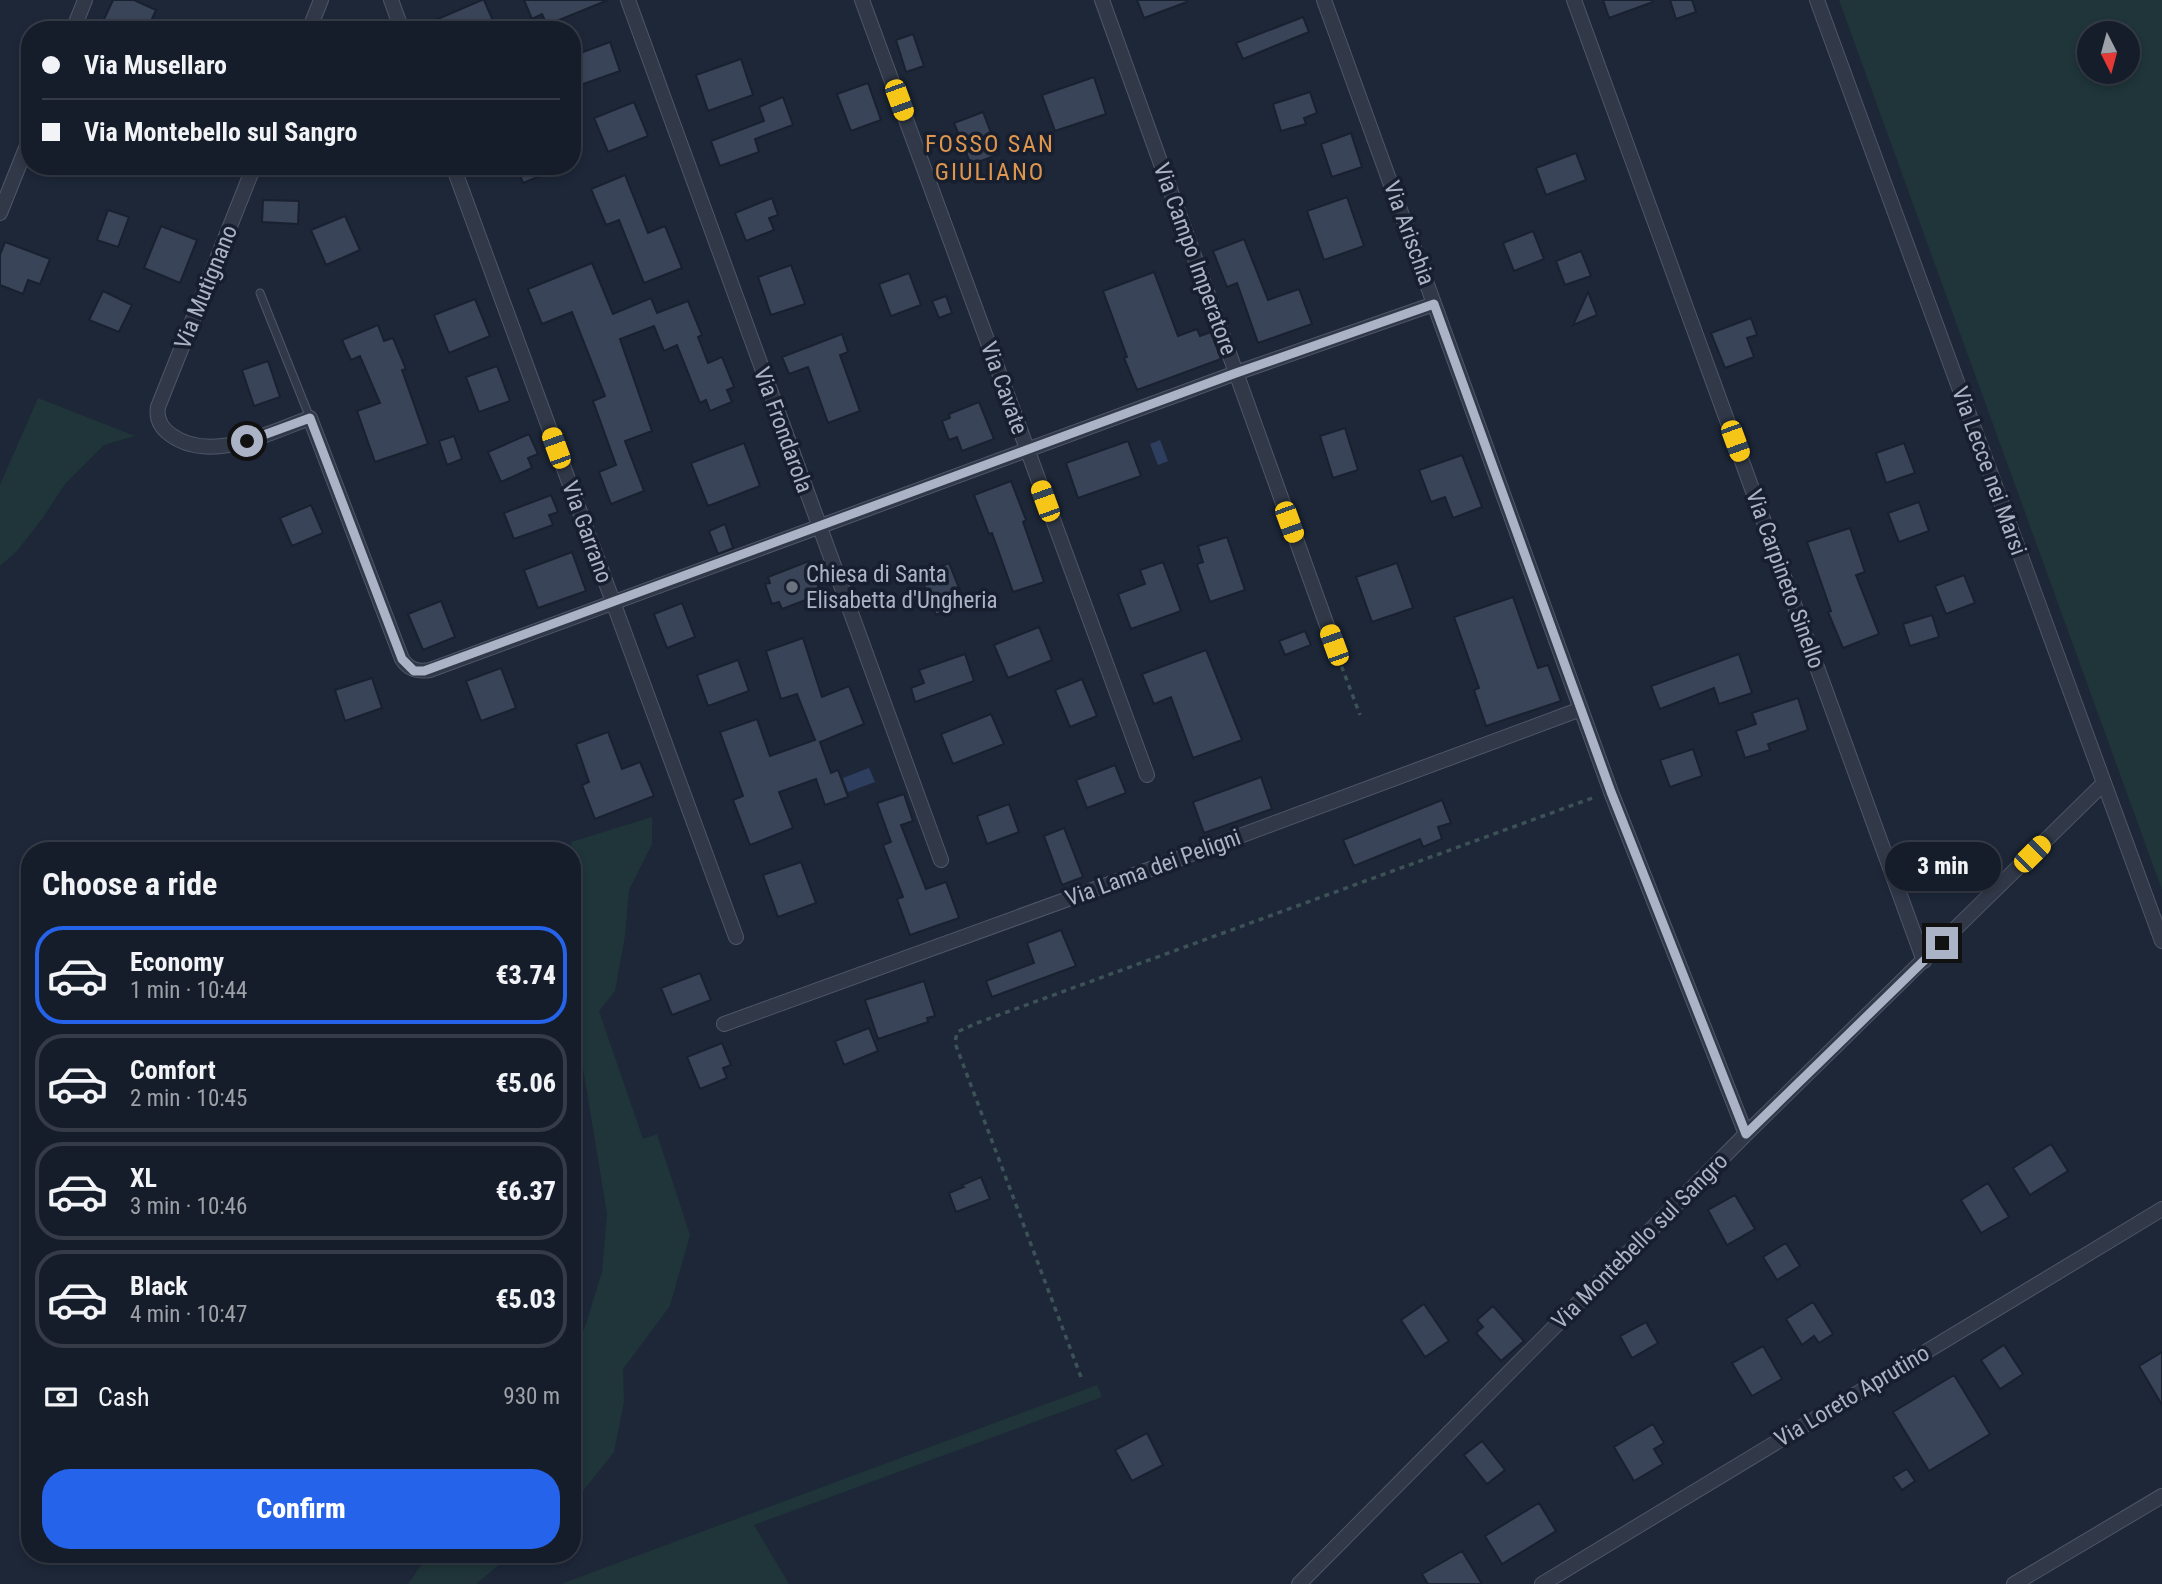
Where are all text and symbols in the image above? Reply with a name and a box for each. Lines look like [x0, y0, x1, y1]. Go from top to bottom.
north arrow [2077, 21, 2140, 84]
map controls [2077, 21, 2140, 84]
text: Via Musellaro [84, 50, 227, 80]
car [882, 77, 917, 123]
text: Via Montebello sul Sangro [84, 117, 357, 147]
district label: FOSSO SAN GIULIANO [925, 130, 1055, 186]
street label: Via Campo Imperatore [1148, 159, 1242, 359]
street label: Via Arischia [1378, 177, 1440, 289]
street label: Via Mutignano [169, 221, 243, 353]
street label: Via Cavate [975, 338, 1033, 438]
street label: Via Frondarola [748, 363, 818, 497]
street label: Via Lecce nei Marsi [1946, 383, 2032, 559]
car [1718, 418, 1753, 464]
route start [231, 425, 263, 457]
car [539, 425, 574, 471]
street label: Via Garrano [556, 477, 618, 587]
car [1028, 478, 1063, 524]
street label: Via Carpineto Sinello [1740, 486, 1830, 672]
car [1272, 499, 1307, 545]
place label: Chiesa di Santa Elisabetta d'Ungheria [806, 561, 998, 614]
marker: Chiesa di Santa Elisabetta d'Ungheria [784, 579, 800, 595]
car [1317, 622, 1352, 668]
street label: Via Lama dei Peligni [1062, 824, 1244, 912]
car [2010, 832, 2055, 876]
callout: 3 min [1884, 842, 2000, 890]
text: 3 min [1917, 853, 1969, 880]
text: Choose a ride [42, 865, 217, 903]
route end [1926, 927, 1958, 959]
icon: car [46, 944, 109, 1007]
text: Economy [130, 947, 224, 977]
text: €3.74 [495, 960, 556, 990]
text: 1 min · 10:44 [130, 977, 247, 1004]
icon: car [46, 1052, 109, 1115]
text: Comfort [130, 1055, 216, 1085]
text: €5.06 [495, 1068, 556, 1098]
text: 2 min · 10:45 [130, 1085, 247, 1112]
street label: Via Montebello sul Sangro [1546, 1147, 1734, 1335]
icon: car [46, 1160, 109, 1223]
text: XL [130, 1163, 157, 1193]
text: €6.37 [495, 1176, 556, 1206]
text: 3 min · 10:46 [130, 1193, 247, 1220]
icon: car [46, 1268, 109, 1331]
text: Black [130, 1271, 188, 1301]
text: €5.03 [495, 1284, 556, 1314]
text: 4 min · 10:47 [130, 1301, 247, 1328]
street label: Via Loreto Aprutino [1770, 1339, 1934, 1453]
icon: cash [42, 1378, 80, 1416]
text: Cash [98, 1382, 150, 1412]
text: 930 m [503, 1383, 560, 1410]
button: Confirm [42, 1469, 560, 1549]

